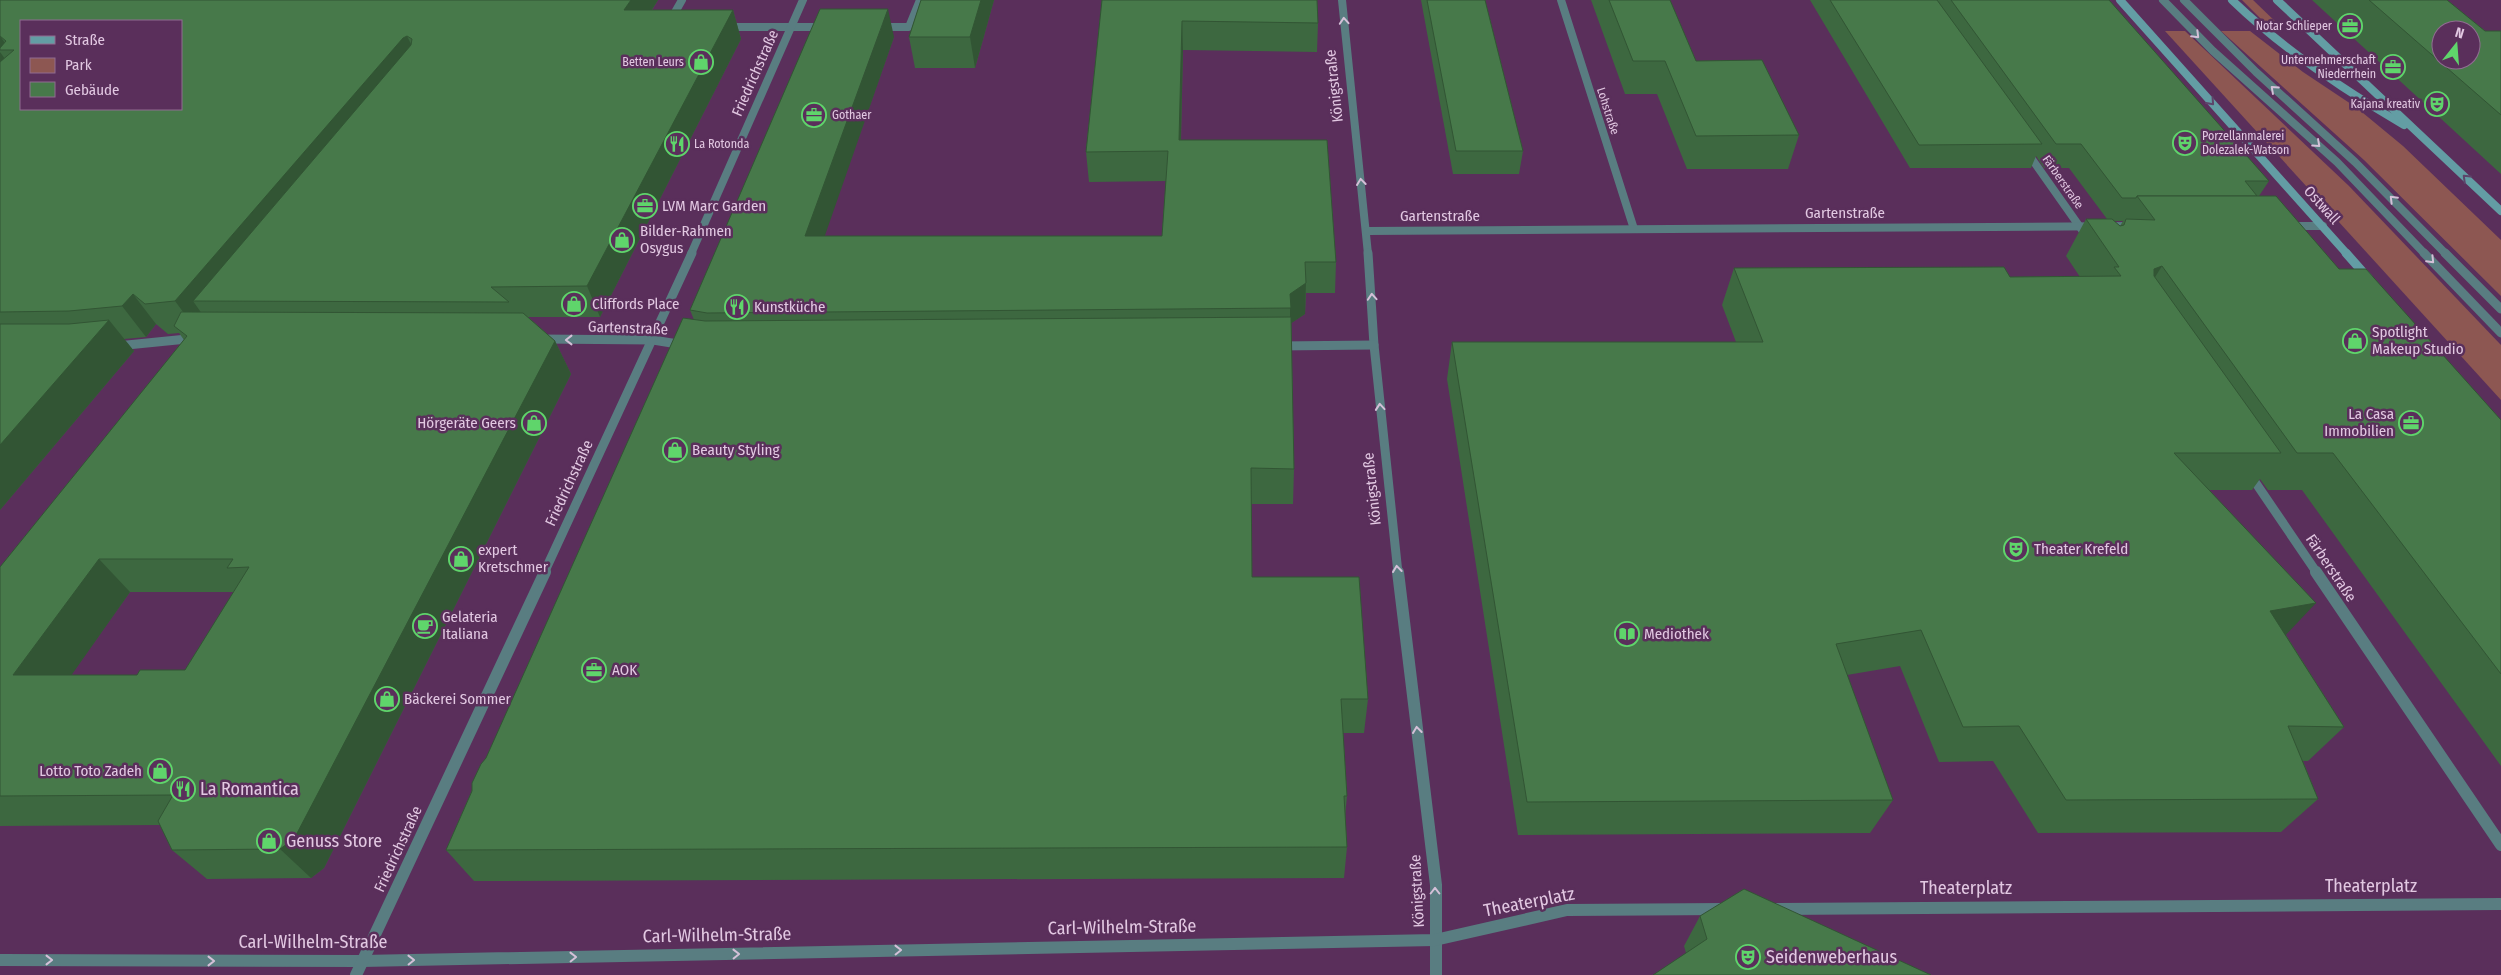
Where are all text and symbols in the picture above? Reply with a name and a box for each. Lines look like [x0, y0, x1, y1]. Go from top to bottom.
office icon: Notar Schlieper [2337, 13, 2363, 39]
one-way arrow [1339, 16, 1350, 24]
place label: Notar Schlieper [2256, 19, 2333, 33]
legend [20, 20, 182, 110]
north arrow [2431, 20, 2481, 70]
text: N [2453, 24, 2466, 42]
street label: Friedrichstraße [728, 27, 782, 119]
one-way arrow [2191, 29, 2200, 38]
text: Straße [65, 31, 105, 49]
shop icon: Betten Leurs [688, 49, 714, 75]
street label: Königstraße [1321, 49, 1347, 123]
place label: Unternehmerschaft Niederrhein [2281, 53, 2376, 81]
office icon: Unternehmerschaft Niederrhein [2380, 54, 2406, 80]
place label: Betten Leurs [622, 55, 684, 69]
text: Park [65, 56, 92, 74]
text: Gebäude [65, 81, 120, 99]
street label: Lohstraße [1594, 86, 1622, 136]
one-way arrow [2271, 86, 2280, 95]
theatre icon: Kajana kreativ [2424, 91, 2450, 117]
one-way arrow [2205, 96, 2214, 105]
place label: Kajana kreativ [2351, 97, 2421, 111]
office icon: Gothaer [801, 102, 827, 128]
place label: Gothaer [832, 108, 872, 122]
place label: Porzellanmalerei Dolezalek-Watson [2202, 129, 2289, 157]
theatre icon: Porzellanmalerei Dolezalek-Watson [2172, 130, 2198, 156]
restaurant icon: La Rotonda [664, 131, 690, 157]
place label: La Rotonda [694, 137, 749, 151]
one-way arrow [2312, 138, 2321, 147]
street label: Färberstraße [2039, 153, 2087, 211]
one-way arrow [2462, 175, 2471, 184]
one-way arrow [1356, 178, 1367, 186]
street label: Ostwall [2300, 182, 2344, 228]
office icon: LVM Marc Garden [632, 193, 658, 219]
one-way arrow [2390, 196, 2399, 205]
place label: LVM Marc Garden [662, 197, 766, 215]
street label: Gartenstraße [1805, 204, 1885, 222]
street label: Gartenstraße [1400, 207, 1480, 225]
place label: Bilder-Rahmen Osygus [640, 222, 732, 257]
shop icon: Bilder-Rahmen Osygus [609, 227, 635, 253]
one-way arrow [2425, 254, 2434, 263]
shop icon: Cliffords Place [561, 291, 587, 317]
one-way arrow [1366, 292, 1377, 300]
restaurant icon: Kunstküche [724, 294, 750, 320]
place label: Cliffords Place [592, 295, 679, 313]
place label: Kunstküche [754, 298, 825, 316]
street label: Gartenstraße [588, 318, 668, 338]
place label: Spotlight Makeup Studio [2372, 323, 2464, 358]
shop icon: Spotlight Makeup Studio [2342, 328, 2368, 354]
one-way arrow [565, 335, 572, 345]
one-way arrow [1375, 403, 1386, 411]
place label: La Casa Immobilien [2324, 405, 2394, 440]
shop icon: Hörgeräte Geers [521, 410, 547, 436]
office icon: La Casa Immobilien [2398, 410, 2424, 436]
place label: Hörgeräte Geers [417, 414, 516, 432]
street label: Friedrichstraße [541, 437, 597, 529]
shop icon: Beauty Styling [662, 437, 688, 463]
place label: Beauty Styling [692, 441, 779, 459]
street label: Königstraße [1359, 452, 1385, 526]
street label: Färberstraße [2302, 531, 2360, 605]
theatre icon: Theater Krefeld [2003, 536, 2029, 562]
place label: Theater Krefeld [2034, 540, 2128, 558]
place label: expert Kretschmer [478, 541, 549, 576]
shop icon: expert Kretschmer [448, 546, 474, 572]
one-way arrow [1392, 564, 1403, 572]
place label: Gelateria Italiana [442, 608, 498, 643]
cafe icon: Gelateria Italiana [412, 613, 438, 639]
library icon: Mediothek [1614, 621, 1640, 647]
place label: Mediothek [1644, 625, 1709, 643]
office icon: AOK [581, 657, 607, 683]
place label: AOK [612, 661, 637, 679]
shop icon: Bäckerei Sommer [374, 686, 400, 712]
place label: Bäckerei Sommer [404, 690, 512, 708]
one-way arrow [1412, 726, 1422, 734]
shop icon: Lotto Toto Zadeh [147, 758, 173, 784]
place label: Lotto Toto Zadeh [39, 762, 142, 780]
restaurant icon: La Romantica [170, 776, 196, 802]
place label: La Romantica [200, 778, 299, 800]
street label: Friedrichstraße [370, 803, 426, 895]
shop icon: Genuss Store [256, 828, 282, 854]
place label: Genuss Store [286, 830, 382, 852]
street label: Königstraße [1406, 854, 1428, 928]
street label: Theaterplatz [2325, 875, 2417, 897]
street label: Theaterplatz [1920, 877, 2012, 899]
street label: Theaterplatz [1482, 882, 1576, 922]
one-way arrow [1430, 887, 1440, 895]
street label: Carl-Wilhelm-Straße [1047, 915, 1197, 939]
street label: Carl-Wilhelm-Straße [642, 923, 792, 947]
street label: Carl-Wilhelm-Straße [239, 931, 388, 953]
theatre icon: Seidenweberhaus [1735, 944, 1761, 970]
one-way arrow [894, 945, 902, 956]
place label: Seidenweberhaus [1766, 946, 1898, 968]
one-way arrow [732, 948, 740, 959]
one-way arrow [570, 952, 577, 962]
one-way arrow [45, 955, 53, 965]
one-way arrow [407, 955, 415, 965]
one-way arrow [208, 956, 215, 966]

